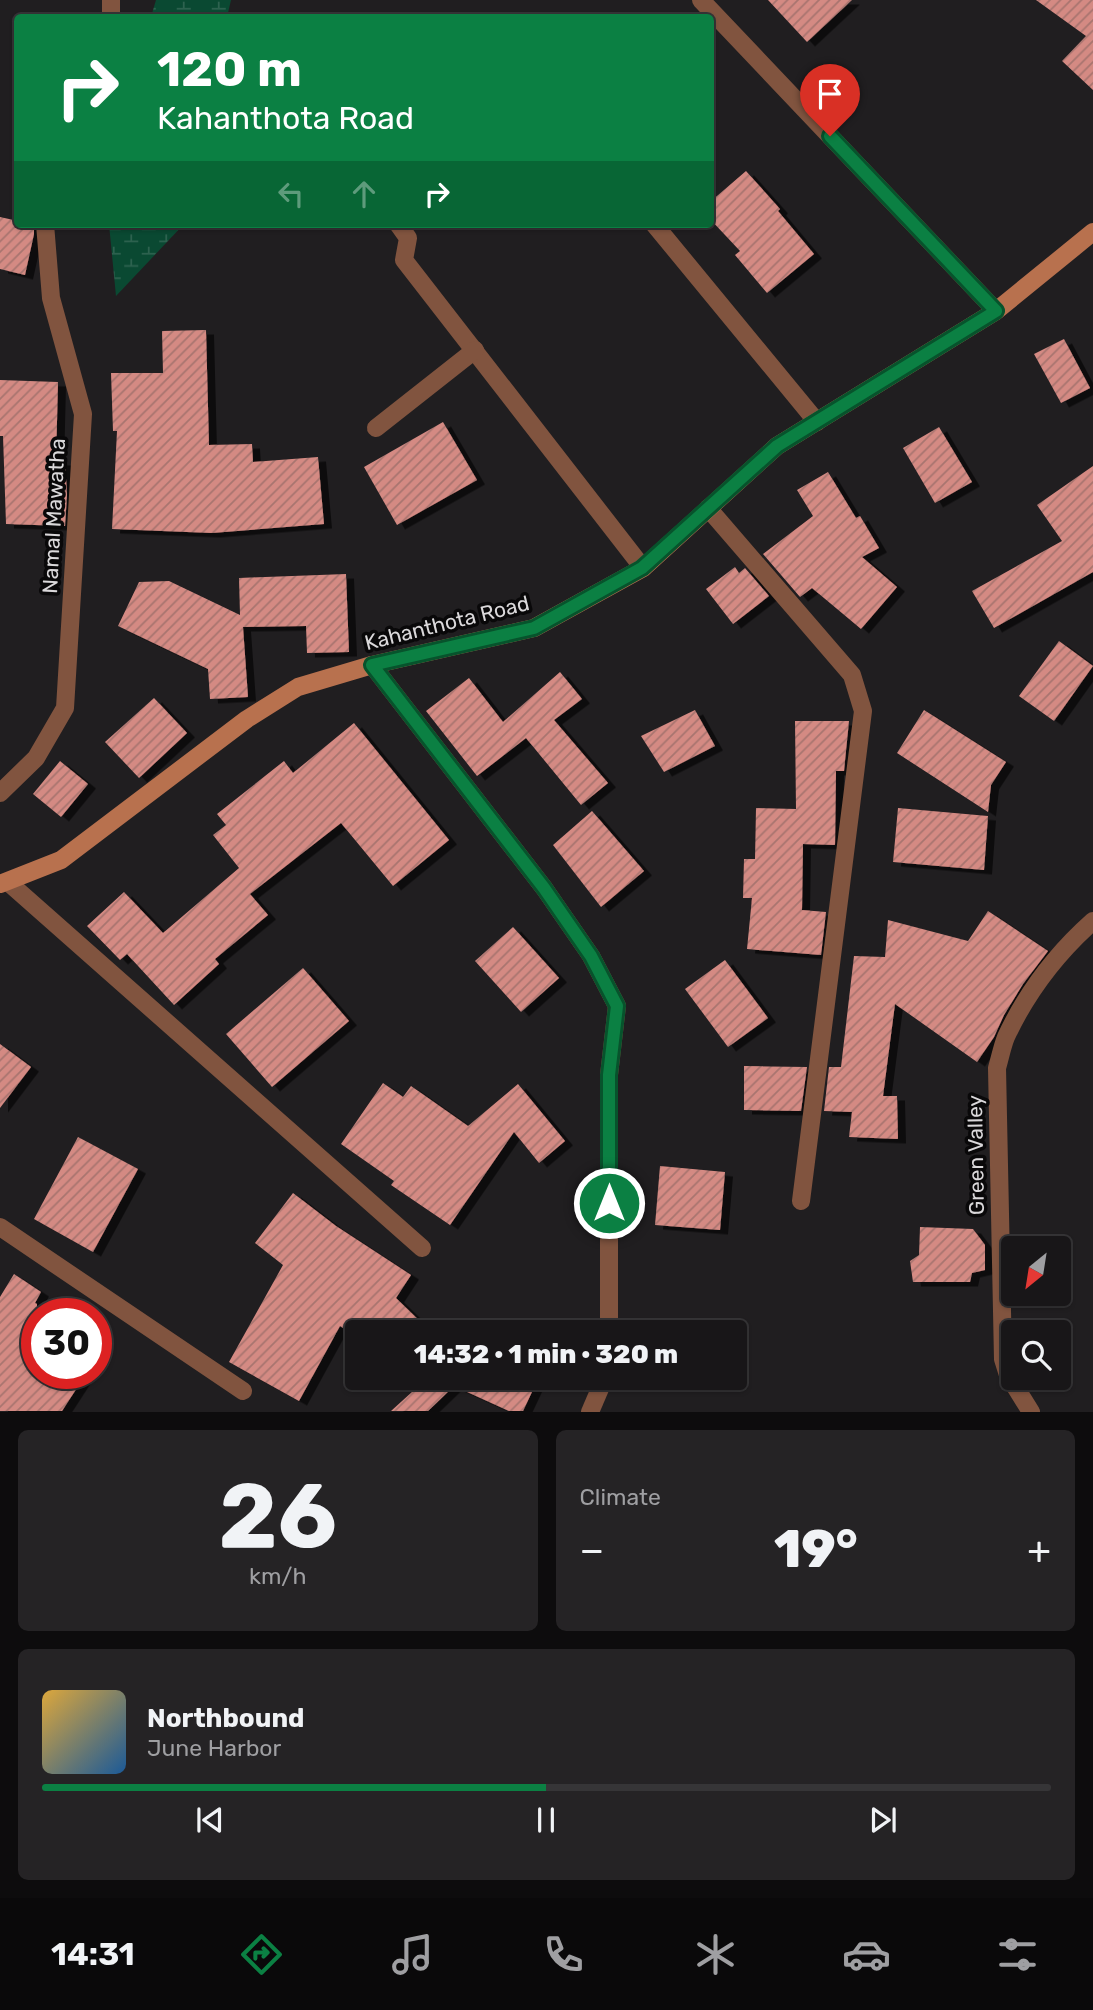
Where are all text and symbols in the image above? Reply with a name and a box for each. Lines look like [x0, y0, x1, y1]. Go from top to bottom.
text: 120 m [157, 40, 302, 98]
icon: right [42, 42, 133, 133]
pin [800, 64, 860, 136]
icon: arrive [811, 75, 849, 113]
text: Kahanthota Road [157, 99, 414, 137]
icon: left [272, 175, 310, 213]
icon: ahead [345, 175, 383, 213]
icon: right [418, 175, 456, 213]
street label: Namal Mawatha [37, 438, 70, 594]
street label: Kahanthota Road [362, 590, 532, 655]
street label: Green Valley [962, 1094, 989, 1215]
position arrow [572, 1166, 646, 1240]
north arrow [1001, 1236, 1071, 1306]
map controls [1001, 1236, 1071, 1390]
speed limit sign: 30 [21, 1298, 112, 1389]
button: search [1001, 1320, 1071, 1390]
text: 14:32 · 1 min · 320 m [414, 1339, 678, 1370]
text: 26 [219, 1462, 337, 1570]
text: Climate [580, 1483, 661, 1511]
text: 19° [774, 1518, 858, 1580]
text: − [580, 1527, 604, 1573]
text: + [1027, 1527, 1051, 1573]
text: km/h [249, 1562, 306, 1590]
text: Northbound [147, 1703, 305, 1734]
text: June Harbor [147, 1734, 281, 1762]
icon: previous [191, 1801, 229, 1839]
icon: pause [527, 1801, 565, 1839]
icon: next [864, 1801, 902, 1839]
icon: directions [237, 1930, 286, 1979]
icon: music [388, 1930, 437, 1979]
icon: phone [539, 1930, 588, 1979]
icon: climate [691, 1930, 740, 1979]
icon: car [842, 1930, 891, 1979]
icon: filters [993, 1930, 1042, 1979]
text: 14:31 [51, 1935, 135, 1973]

